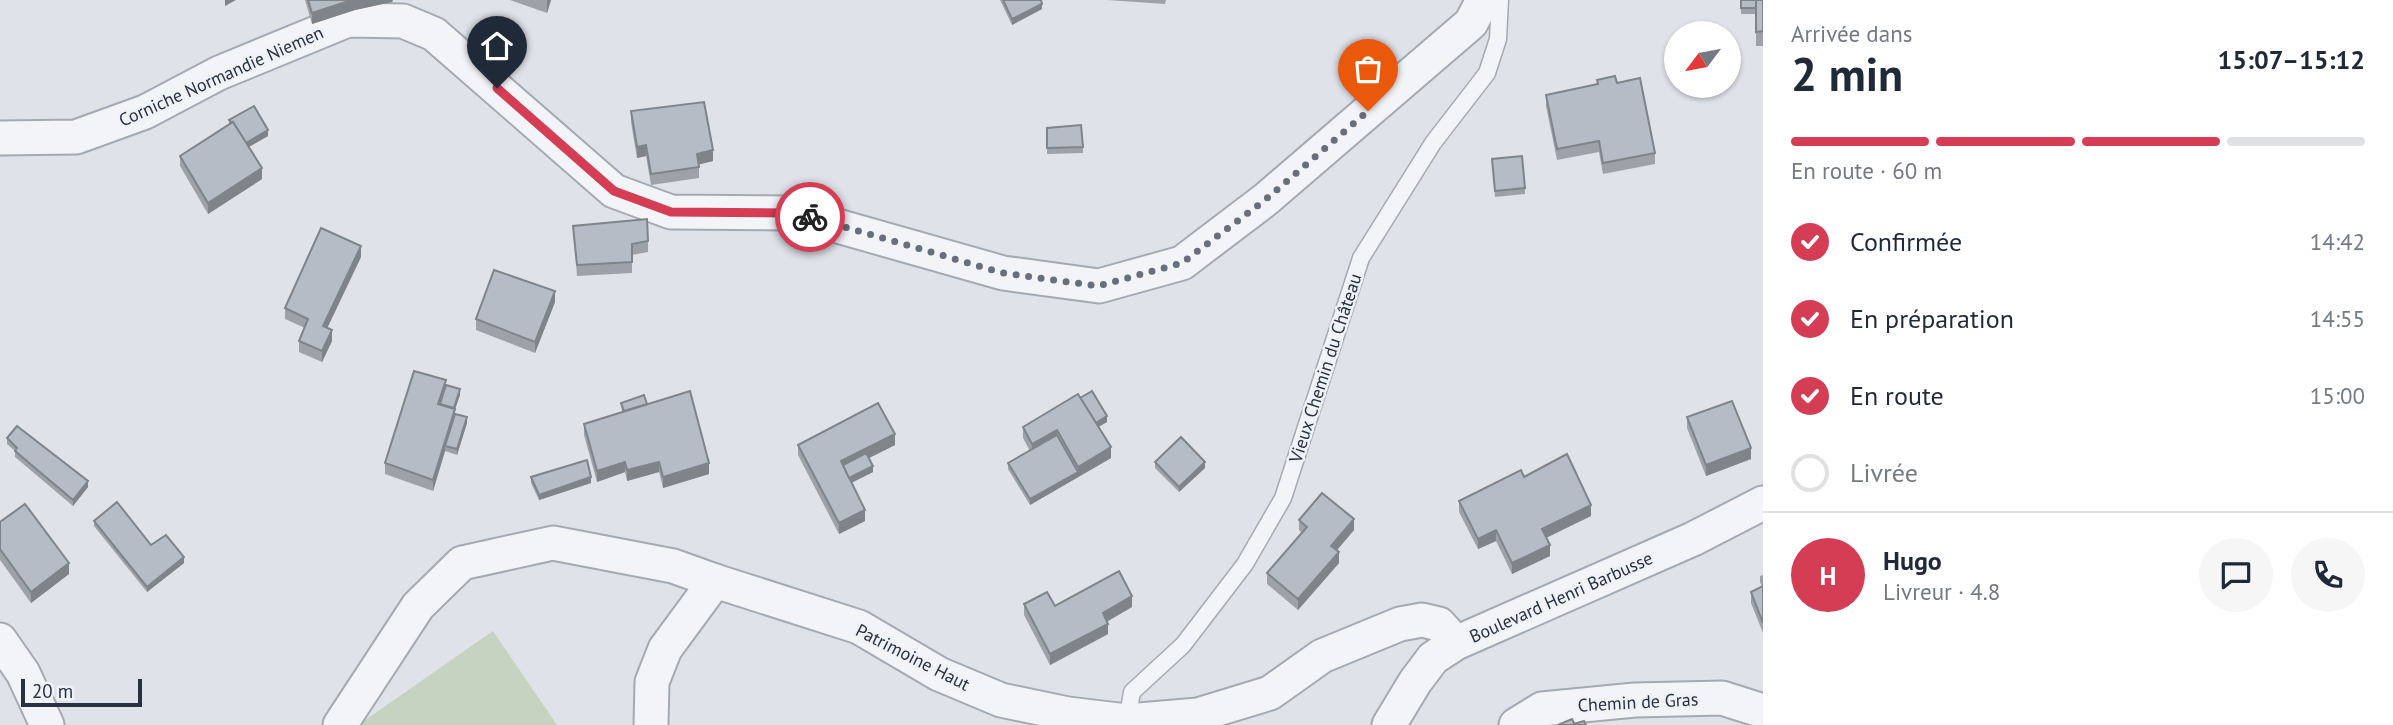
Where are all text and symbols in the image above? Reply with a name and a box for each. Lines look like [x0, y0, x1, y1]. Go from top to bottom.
pin [467, 16, 527, 88]
text: Arrivée dans [1791, 19, 1912, 48]
street label: Corniche Normandie Niemen [115, 20, 327, 132]
north arrow [1664, 21, 1741, 98]
map controls [1664, 21, 1741, 98]
icon: home [478, 27, 516, 65]
pin [1338, 39, 1398, 111]
text: 15:07–15:12 [2218, 43, 2365, 76]
text: 2 min [1791, 44, 1903, 104]
icon: bag [1349, 50, 1387, 88]
text: En route · 60 m [1791, 156, 1942, 185]
courier [775, 182, 845, 252]
icon: bike [791, 198, 829, 236]
icon: check [1791, 223, 1829, 261]
text: Confirmée [1850, 225, 1962, 258]
text: 14:42 [2310, 227, 2365, 256]
street label: Vieux Chemin du Château [1283, 270, 1366, 467]
icon: check [1791, 300, 1829, 338]
text: En préparation [1850, 302, 2014, 335]
text: 14:55 [2310, 304, 2365, 333]
icon: check [1791, 377, 1829, 415]
text: En route [1850, 379, 1944, 412]
text: 15:00 [2310, 381, 2365, 410]
text: Livrée [1850, 456, 1918, 489]
button: chat [2199, 538, 2273, 612]
button: phone [2291, 538, 2365, 612]
text: Hugo [1883, 544, 1942, 577]
street label: Boulevard Henri Barbusse [1466, 546, 1656, 648]
text: H [1820, 559, 1836, 592]
text: Livreur · 4.8 [1883, 577, 2000, 606]
street label: Patrimoine Haut [852, 618, 974, 696]
scale bar [21, 676, 142, 708]
text: 20 m [32, 679, 73, 703]
street label: Chemin de Gras [1577, 687, 1699, 717]

